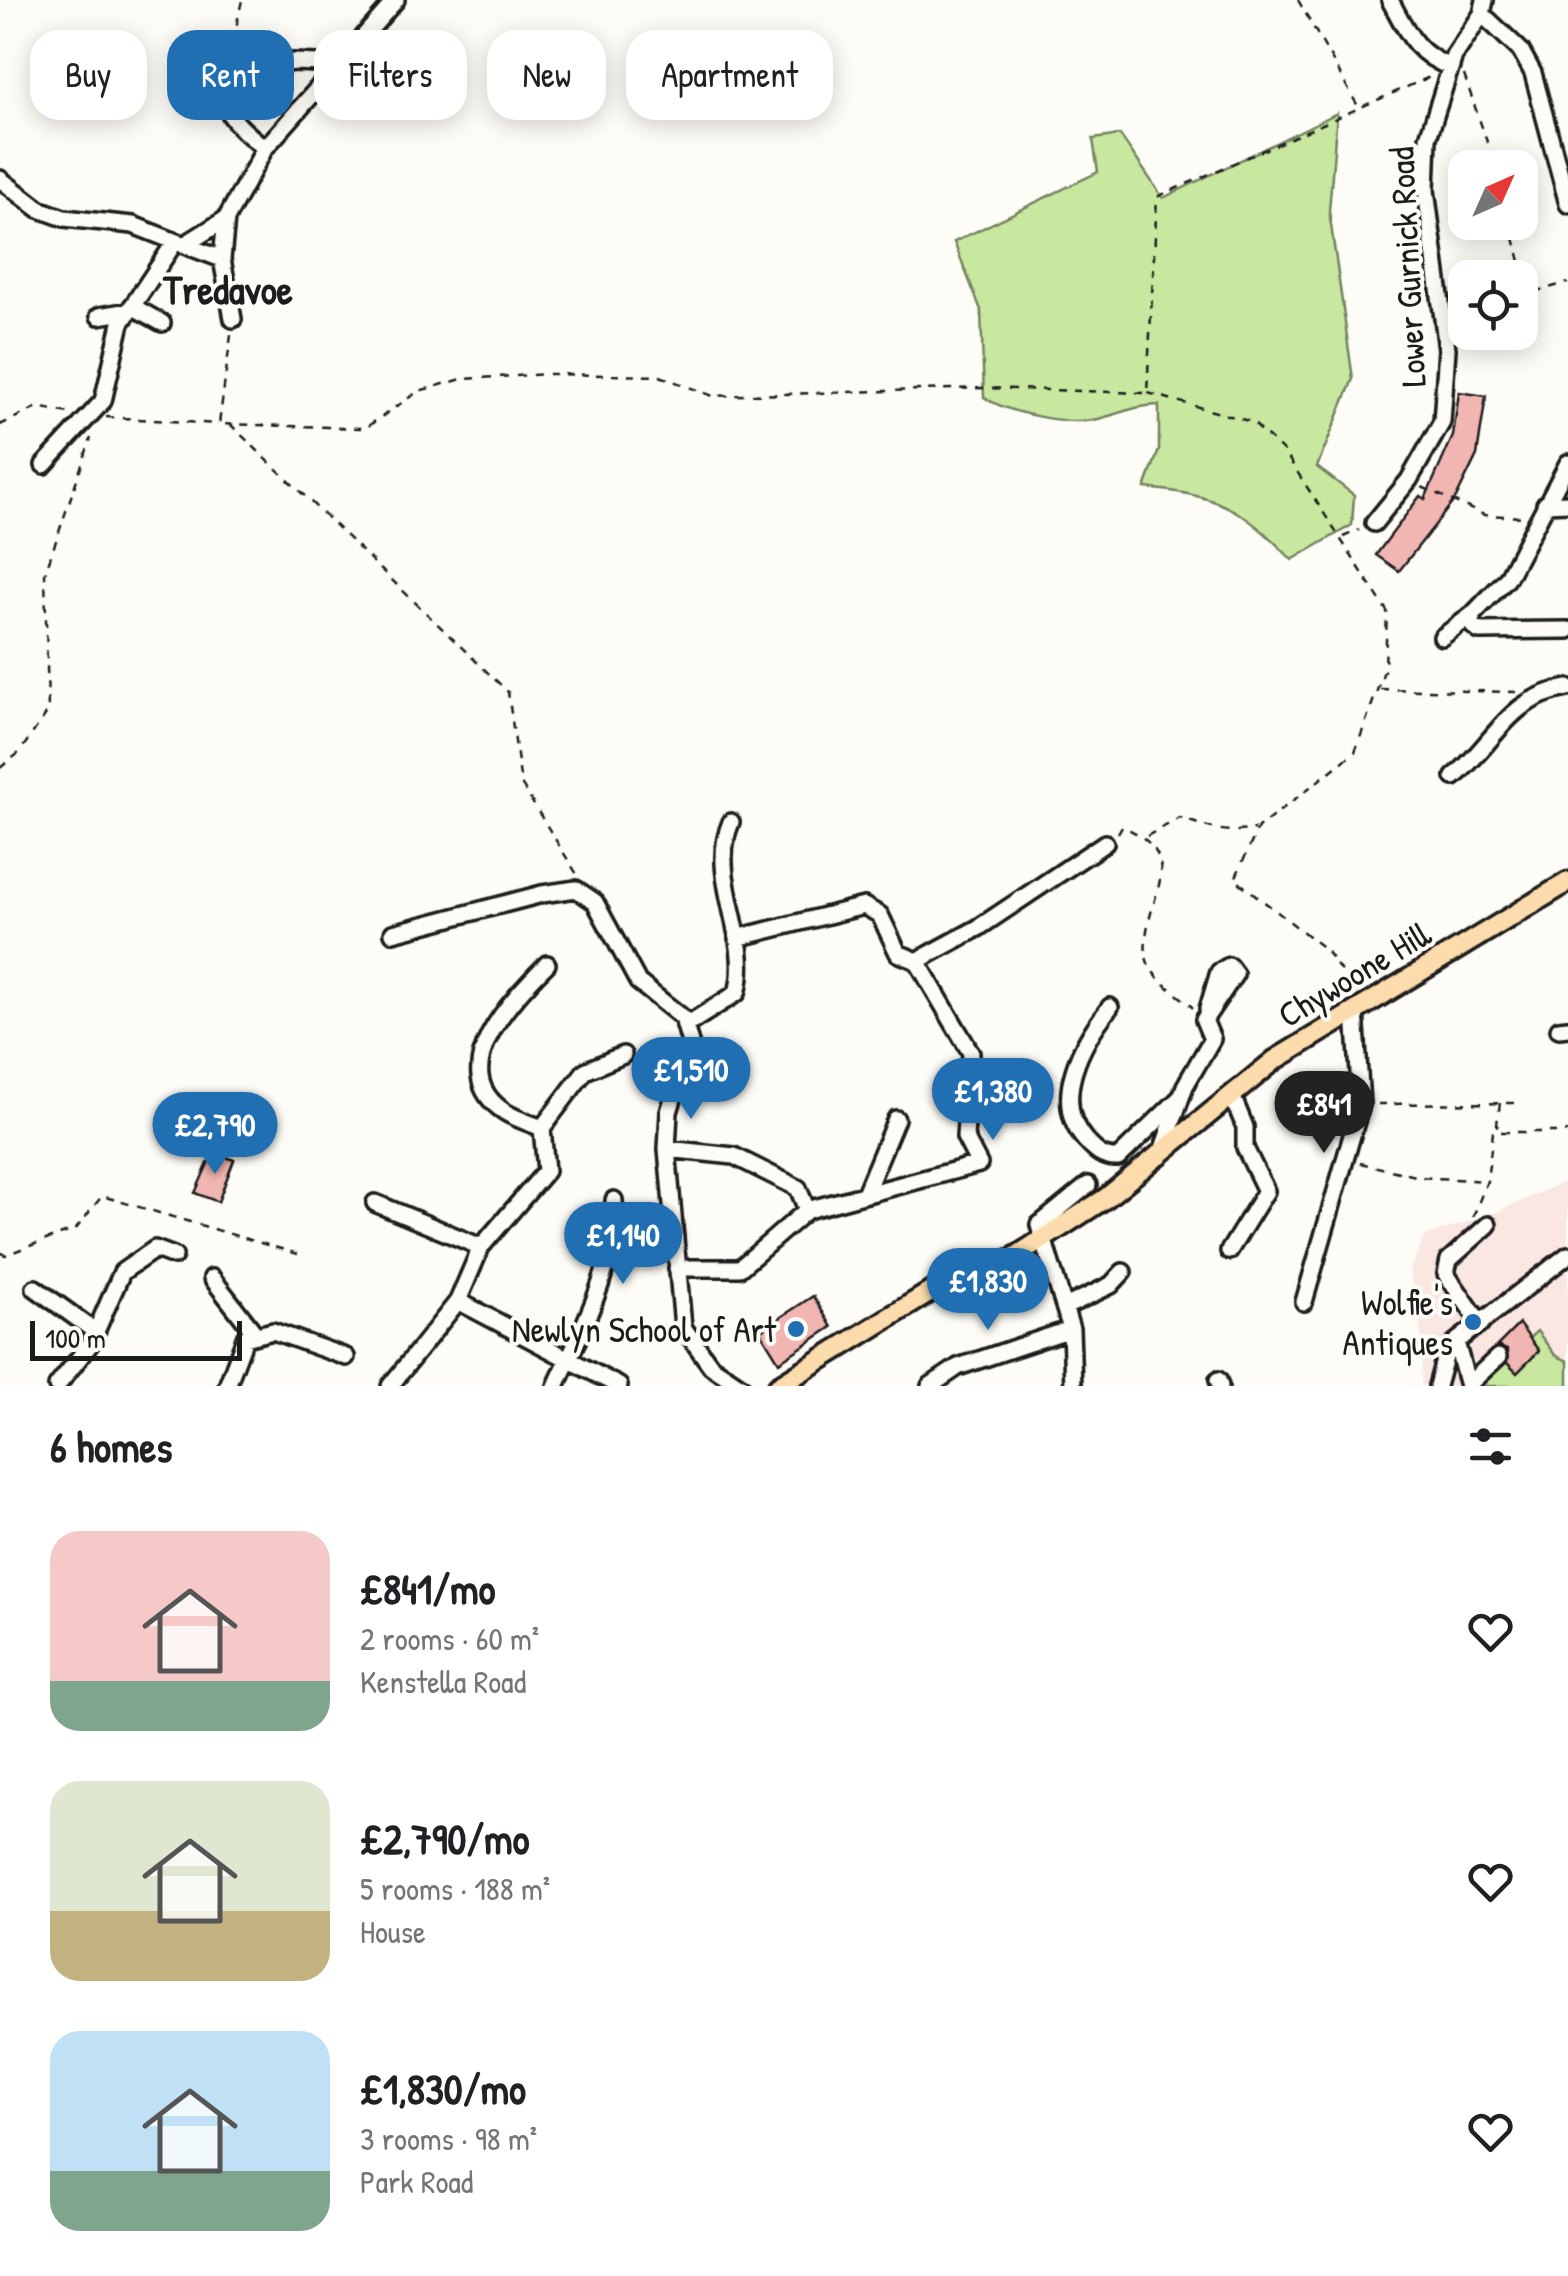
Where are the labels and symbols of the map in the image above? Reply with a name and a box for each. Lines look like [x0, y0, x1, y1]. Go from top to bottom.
street label: Lower Gurnick Road [1377, 146, 1437, 388]
north arrow [1448, 150, 1538, 240]
district label: Tredavoe [162, 262, 293, 316]
street label: Chywoone Hill [1269, 910, 1440, 1038]
pin: £1,510 [610, 1037, 772, 1122]
pin: £1,380 [912, 1058, 1074, 1143]
pin: £841 [1265, 1071, 1383, 1156]
pin: £2,790 [134, 1092, 296, 1177]
pin: £1,140 [542, 1202, 704, 1287]
pin: £1,830 [907, 1248, 1069, 1333]
place label: Wolfie's Antiques [1343, 1279, 1453, 1366]
place label: Newlyn School of Art [512, 1306, 777, 1353]
marker: Wolfie's Antiques [1462, 1311, 1484, 1333]
scale bar [30, 1316, 242, 1360]
marker: Newlyn School of Art [785, 1318, 807, 1340]

